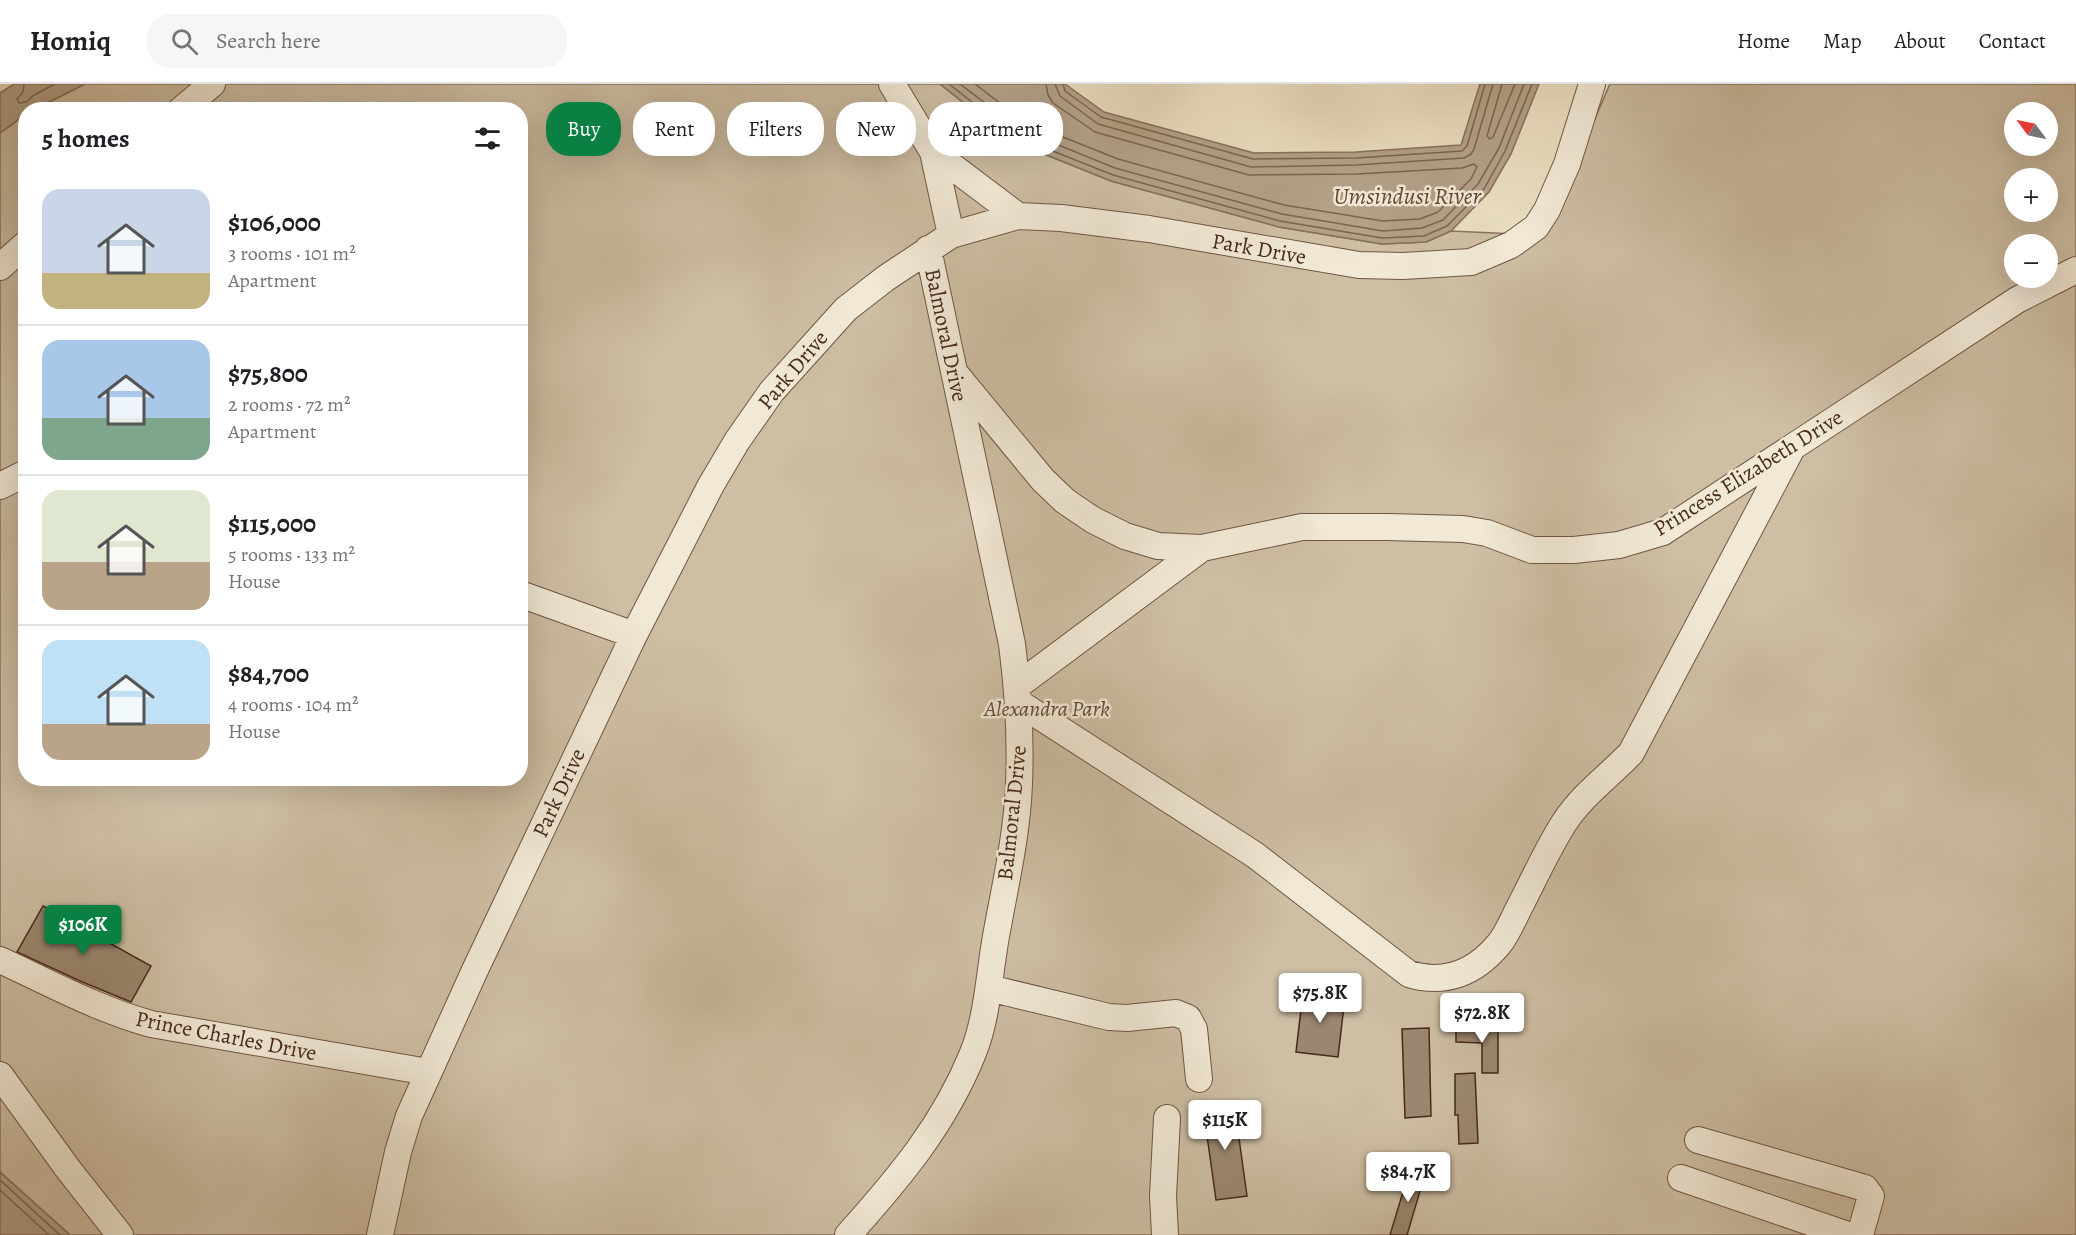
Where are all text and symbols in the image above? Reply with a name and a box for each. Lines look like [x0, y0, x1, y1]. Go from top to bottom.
search box [147, 14, 567, 68]
text: Homiq [30, 22, 111, 60]
icon: search [168, 25, 201, 58]
text: Search here [216, 26, 321, 56]
text: Home [1737, 27, 1790, 55]
text: Map [1823, 27, 1861, 55]
text: About [1894, 27, 1946, 55]
text: Contact [1979, 27, 2046, 55]
chip: Buy [546, 102, 621, 156]
chip: Rent [633, 102, 715, 156]
chip: Filters [727, 102, 824, 156]
chip: New [836, 102, 916, 156]
chip: Apartment [928, 102, 1063, 156]
north arrow [2004, 102, 2058, 156]
map controls [2004, 102, 2058, 288]
text: 5 homes [42, 121, 130, 156]
icon: filters [471, 122, 504, 155]
button: + [2004, 168, 2058, 222]
water label: Umsindusi River [1333, 180, 1481, 212]
text: $106,000 [228, 205, 321, 240]
icon: home [90, 213, 162, 285]
street label: Park Drive [1210, 226, 1308, 272]
button: − [2004, 234, 2058, 288]
text: 3 rooms · 101 m² [228, 240, 356, 267]
street label: Balmoral Drive [917, 266, 975, 404]
text: Apartment [228, 267, 317, 294]
street label: Park Drive [751, 324, 835, 416]
text: $75,800 [228, 356, 308, 391]
icon: home [90, 364, 162, 436]
text: 2 rooms · 72 m² [228, 391, 350, 418]
street label: Princess Elizabeth Drive [1648, 402, 1848, 544]
text: Apartment [228, 418, 317, 445]
text: $115,000 [228, 506, 316, 541]
icon: home [90, 514, 162, 586]
text: 5 rooms · 133 m² [228, 541, 355, 568]
text: House [228, 568, 280, 595]
text: $84,700 [228, 656, 309, 691]
icon: home [90, 664, 162, 736]
text: 4 rooms · 104 m² [228, 691, 359, 718]
park label: Alexandra Park [983, 694, 1110, 724]
text: House [228, 718, 280, 745]
street label: Park Drive [525, 744, 593, 842]
street label: Balmoral Drive [990, 744, 1034, 882]
pin: $106K [41, 905, 125, 956]
text: $106K [58, 911, 108, 938]
pin: $75.8K [1271, 973, 1369, 1024]
text: $75.8K [1293, 979, 1347, 1006]
pin: $72.8K [1433, 993, 1531, 1044]
text: $72.8K [1454, 999, 1510, 1026]
street label: Prince Charles Drive [133, 1004, 319, 1068]
pin: $115K [1183, 1100, 1267, 1151]
text: $115K [1202, 1106, 1248, 1133]
pin: $84.7K [1359, 1152, 1457, 1203]
text: $84.7K [1380, 1158, 1436, 1185]

